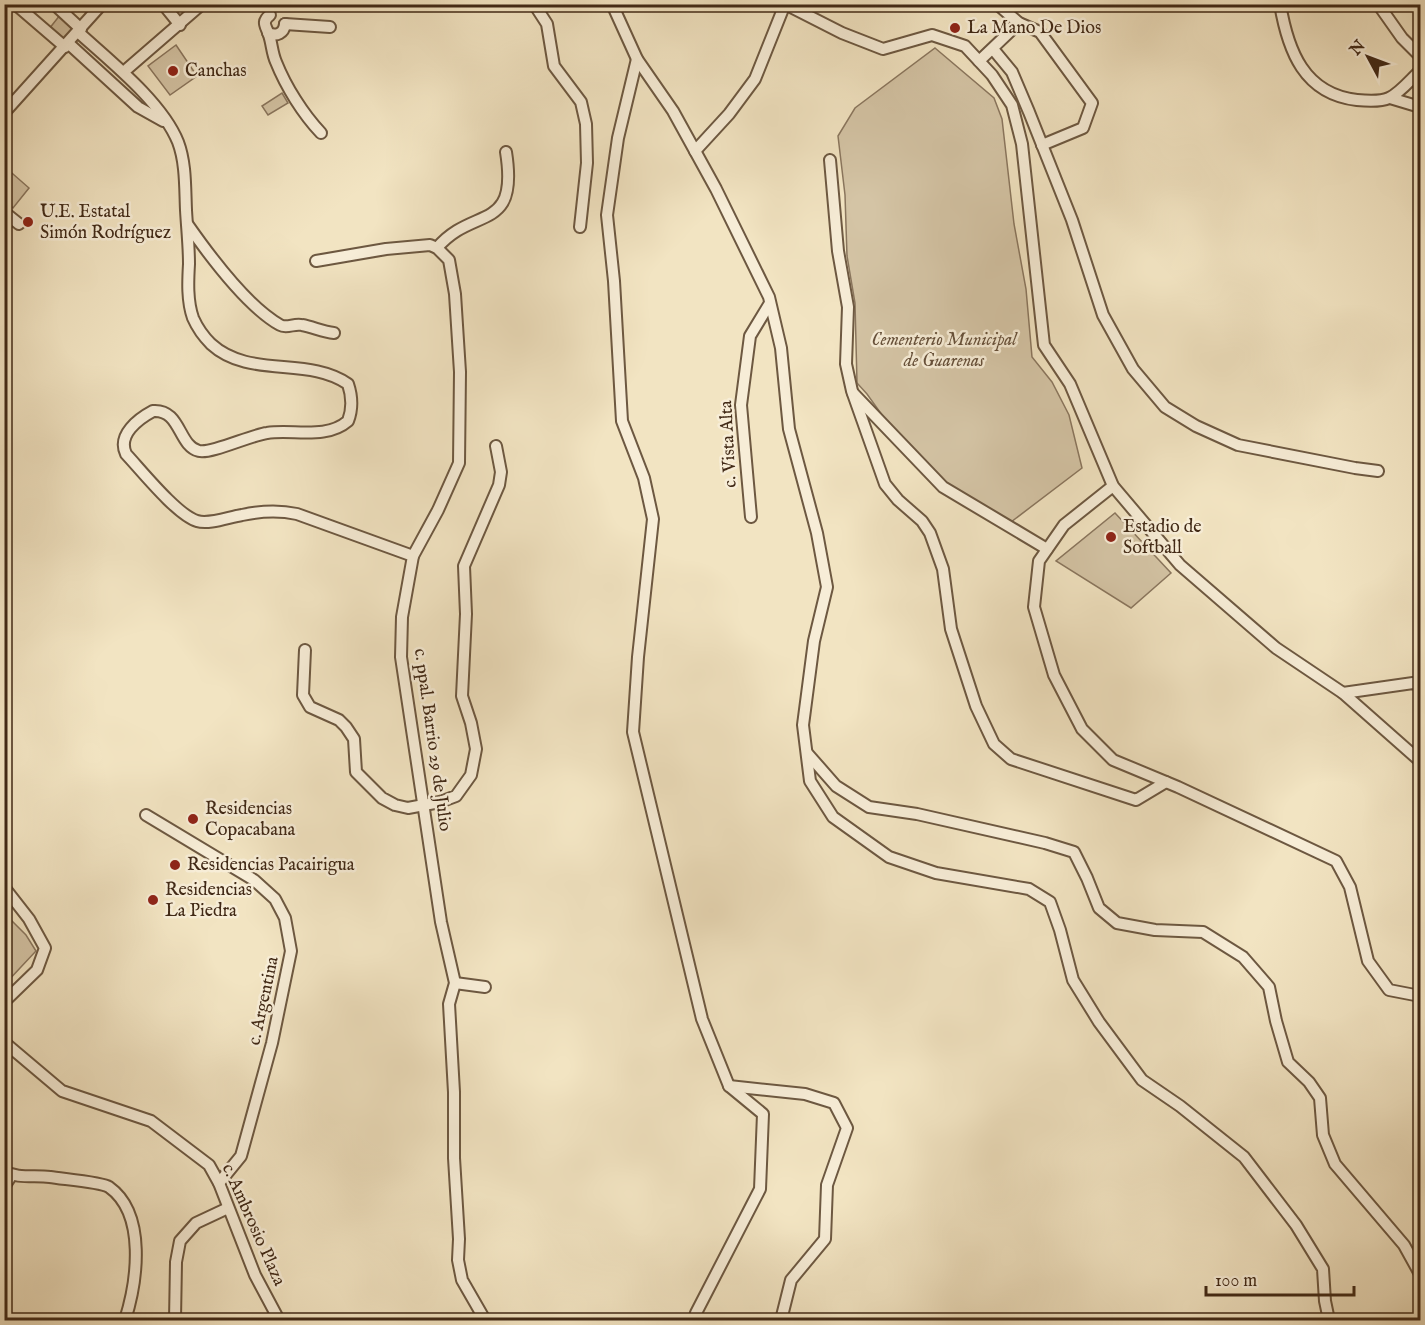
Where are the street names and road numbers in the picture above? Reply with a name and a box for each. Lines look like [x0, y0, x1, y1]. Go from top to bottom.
street label: c. Vista Alta [715, 400, 743, 488]
street label: c. ppal. Barrio 29 de Julio [408, 647, 456, 833]
street label: c. Argentina [243, 954, 285, 1048]
street label: c. Ambrosio Plaza [216, 1160, 290, 1290]

